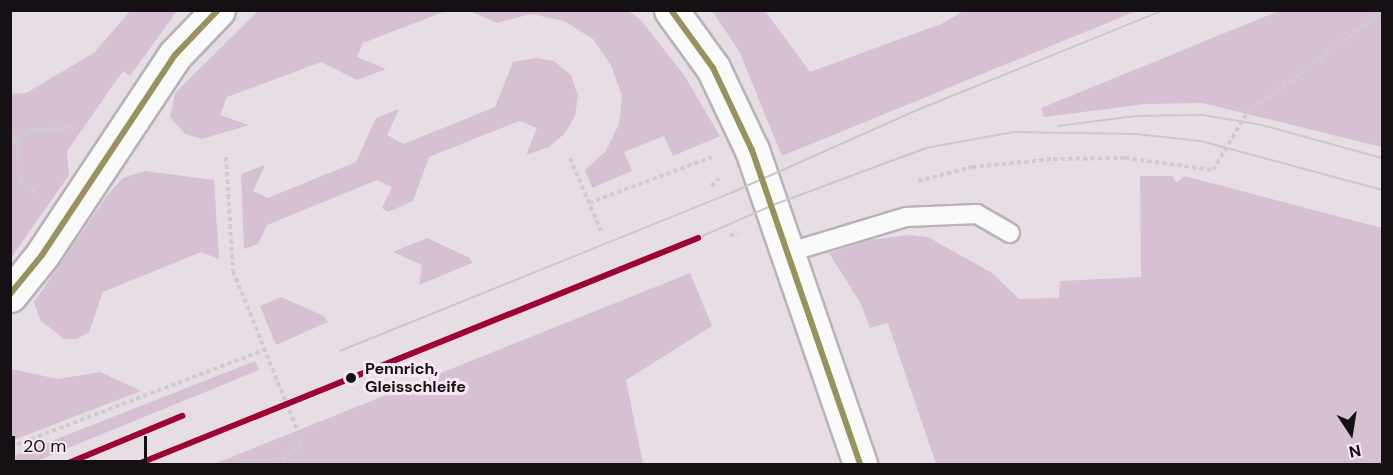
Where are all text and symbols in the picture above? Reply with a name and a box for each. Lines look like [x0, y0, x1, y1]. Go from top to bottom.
place label: Pennrich, Gleisschleife [365, 359, 466, 397]
marker: Pennrich, Gleisschleife [342, 369, 360, 387]
north arrow [1321, 403, 1381, 463]
scale bar [15, 424, 150, 462]
text: 20 m [23, 434, 66, 458]
text: N [1347, 440, 1363, 463]

